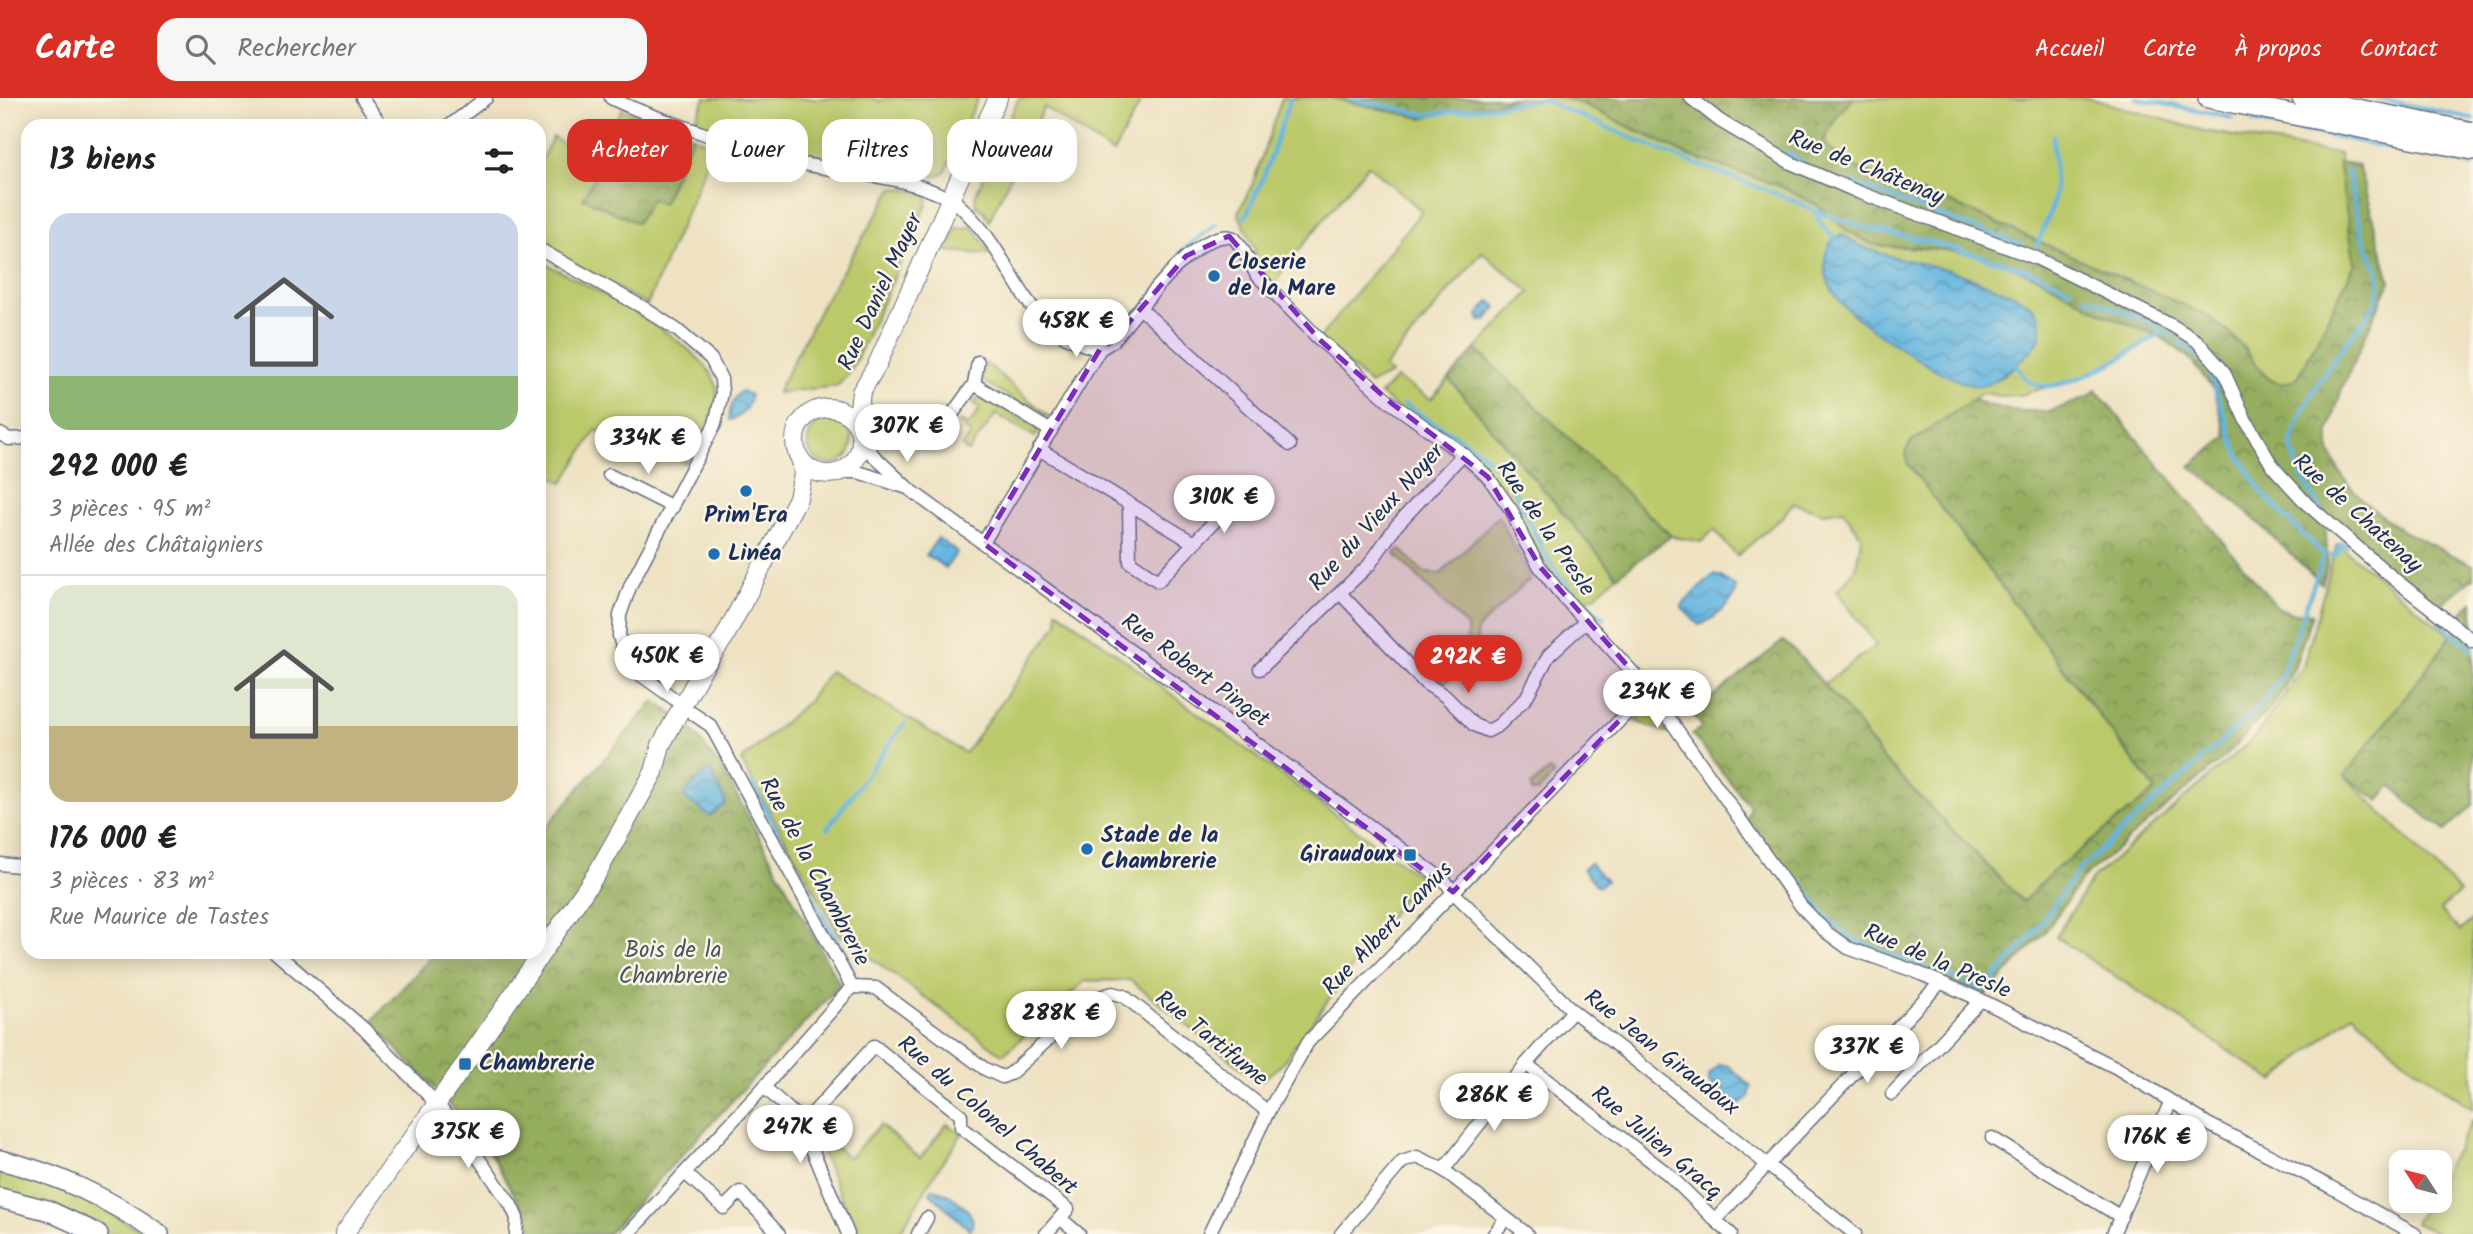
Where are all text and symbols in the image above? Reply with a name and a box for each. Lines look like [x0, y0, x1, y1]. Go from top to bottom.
search box [157, 18, 647, 81]
text: Carte [35, 23, 115, 76]
text: Rechercher [237, 28, 356, 70]
icon: search [181, 30, 219, 68]
text: Accueil [2035, 30, 2105, 69]
text: Carte [2143, 30, 2196, 69]
text: À propos [2234, 30, 2321, 69]
text: Contact [2359, 30, 2438, 69]
chip: Acheter [567, 119, 692, 182]
chip: Louer [706, 119, 808, 182]
chip: Filtres [822, 119, 933, 182]
chip: Nouveau [947, 119, 1077, 182]
street label: Rue de Châtenay [1783, 120, 1950, 216]
text: 13 biens [49, 137, 156, 185]
icon: filters [480, 142, 518, 180]
street label: Rue Daniel Mayer [829, 206, 934, 377]
place label: Closerie de la Mare [1228, 245, 1336, 307]
icon: home [221, 259, 347, 385]
marker: Closerie de la Mare [1206, 268, 1222, 284]
pin: 458K € [1019, 300, 1133, 359]
text: 458K € [1038, 304, 1114, 340]
pin: 307K € [850, 404, 964, 464]
text: 307K € [871, 409, 943, 445]
pin: 334K € [591, 416, 705, 476]
text: 334K € [611, 421, 685, 457]
street label: Rue du Vieux Noyer [1300, 435, 1454, 600]
text: 292 000 € [49, 444, 187, 492]
street label: Rue de Chatenay [2284, 445, 2431, 583]
street label: Rue de la Presle [1486, 454, 1604, 604]
pin: 310K € [1167, 476, 1281, 535]
text: 310K € [1190, 480, 1258, 516]
marker: Prim'Era [738, 483, 754, 499]
text: 3 pièces · 95 m² [49, 492, 210, 528]
place label: Prim'Era [704, 498, 788, 534]
text: Allée des Châtaigniers [49, 528, 263, 564]
place label: Linéa [728, 536, 782, 572]
marker: Linéa [706, 546, 722, 562]
street label: Rue Robert Pinget [1113, 605, 1278, 738]
icon: home [221, 631, 347, 757]
pin: 450K € [610, 634, 724, 694]
pin: 292K € [1411, 636, 1525, 695]
text: 450K € [630, 639, 704, 675]
text: 292K € [1430, 640, 1506, 676]
pin: 234K € [1600, 670, 1714, 730]
text: 234K € [1619, 675, 1695, 711]
street label: Rue de la Chambrerie [749, 771, 879, 973]
text: 176 000 € [49, 816, 177, 864]
place label: Stade de la Chambrerie [1101, 818, 1219, 880]
place label: Giraudoux [1300, 837, 1397, 873]
marker: Stade de la Chambrerie [1079, 841, 1095, 857]
marker: Giraudoux [1402, 847, 1418, 863]
street label: Rue Albert Camus [1314, 853, 1462, 1005]
text: 3 pièces · 83 m² [49, 864, 214, 900]
text: Rue Maurice de Tastes [49, 900, 269, 936]
street label: Rue de la Presle [1858, 915, 2016, 1009]
park label: Bois de la Chambrerie [619, 933, 727, 995]
street label: Rue Jean Giraudoux [1575, 981, 1748, 1126]
street label: Rue Tartifume [1146, 982, 1276, 1096]
pin: 288K € [1004, 992, 1118, 1051]
text: 288K € [1022, 996, 1100, 1032]
pin: 337K € [1810, 1026, 1924, 1085]
street label: Rue du Colonel Chabert [889, 1027, 1086, 1206]
text: 337K € [1830, 1030, 1904, 1066]
place label: Chambrerie [479, 1046, 595, 1082]
marker: Chambrerie [457, 1056, 473, 1072]
pin: 286K € [1437, 1074, 1551, 1133]
street label: Rue Julien Gracq [1582, 1077, 1730, 1209]
text: 286K € [1456, 1078, 1532, 1114]
pin: 247K € [743, 1105, 857, 1165]
pin: 375K € [411, 1110, 525, 1170]
text: 247K € [763, 1110, 837, 1146]
text: 375K € [432, 1115, 504, 1151]
pin: 176K € [2100, 1116, 2214, 1175]
text: 176K € [2123, 1120, 2191, 1156]
north arrow [2389, 1150, 2452, 1213]
map controls [2389, 1150, 2452, 1213]

